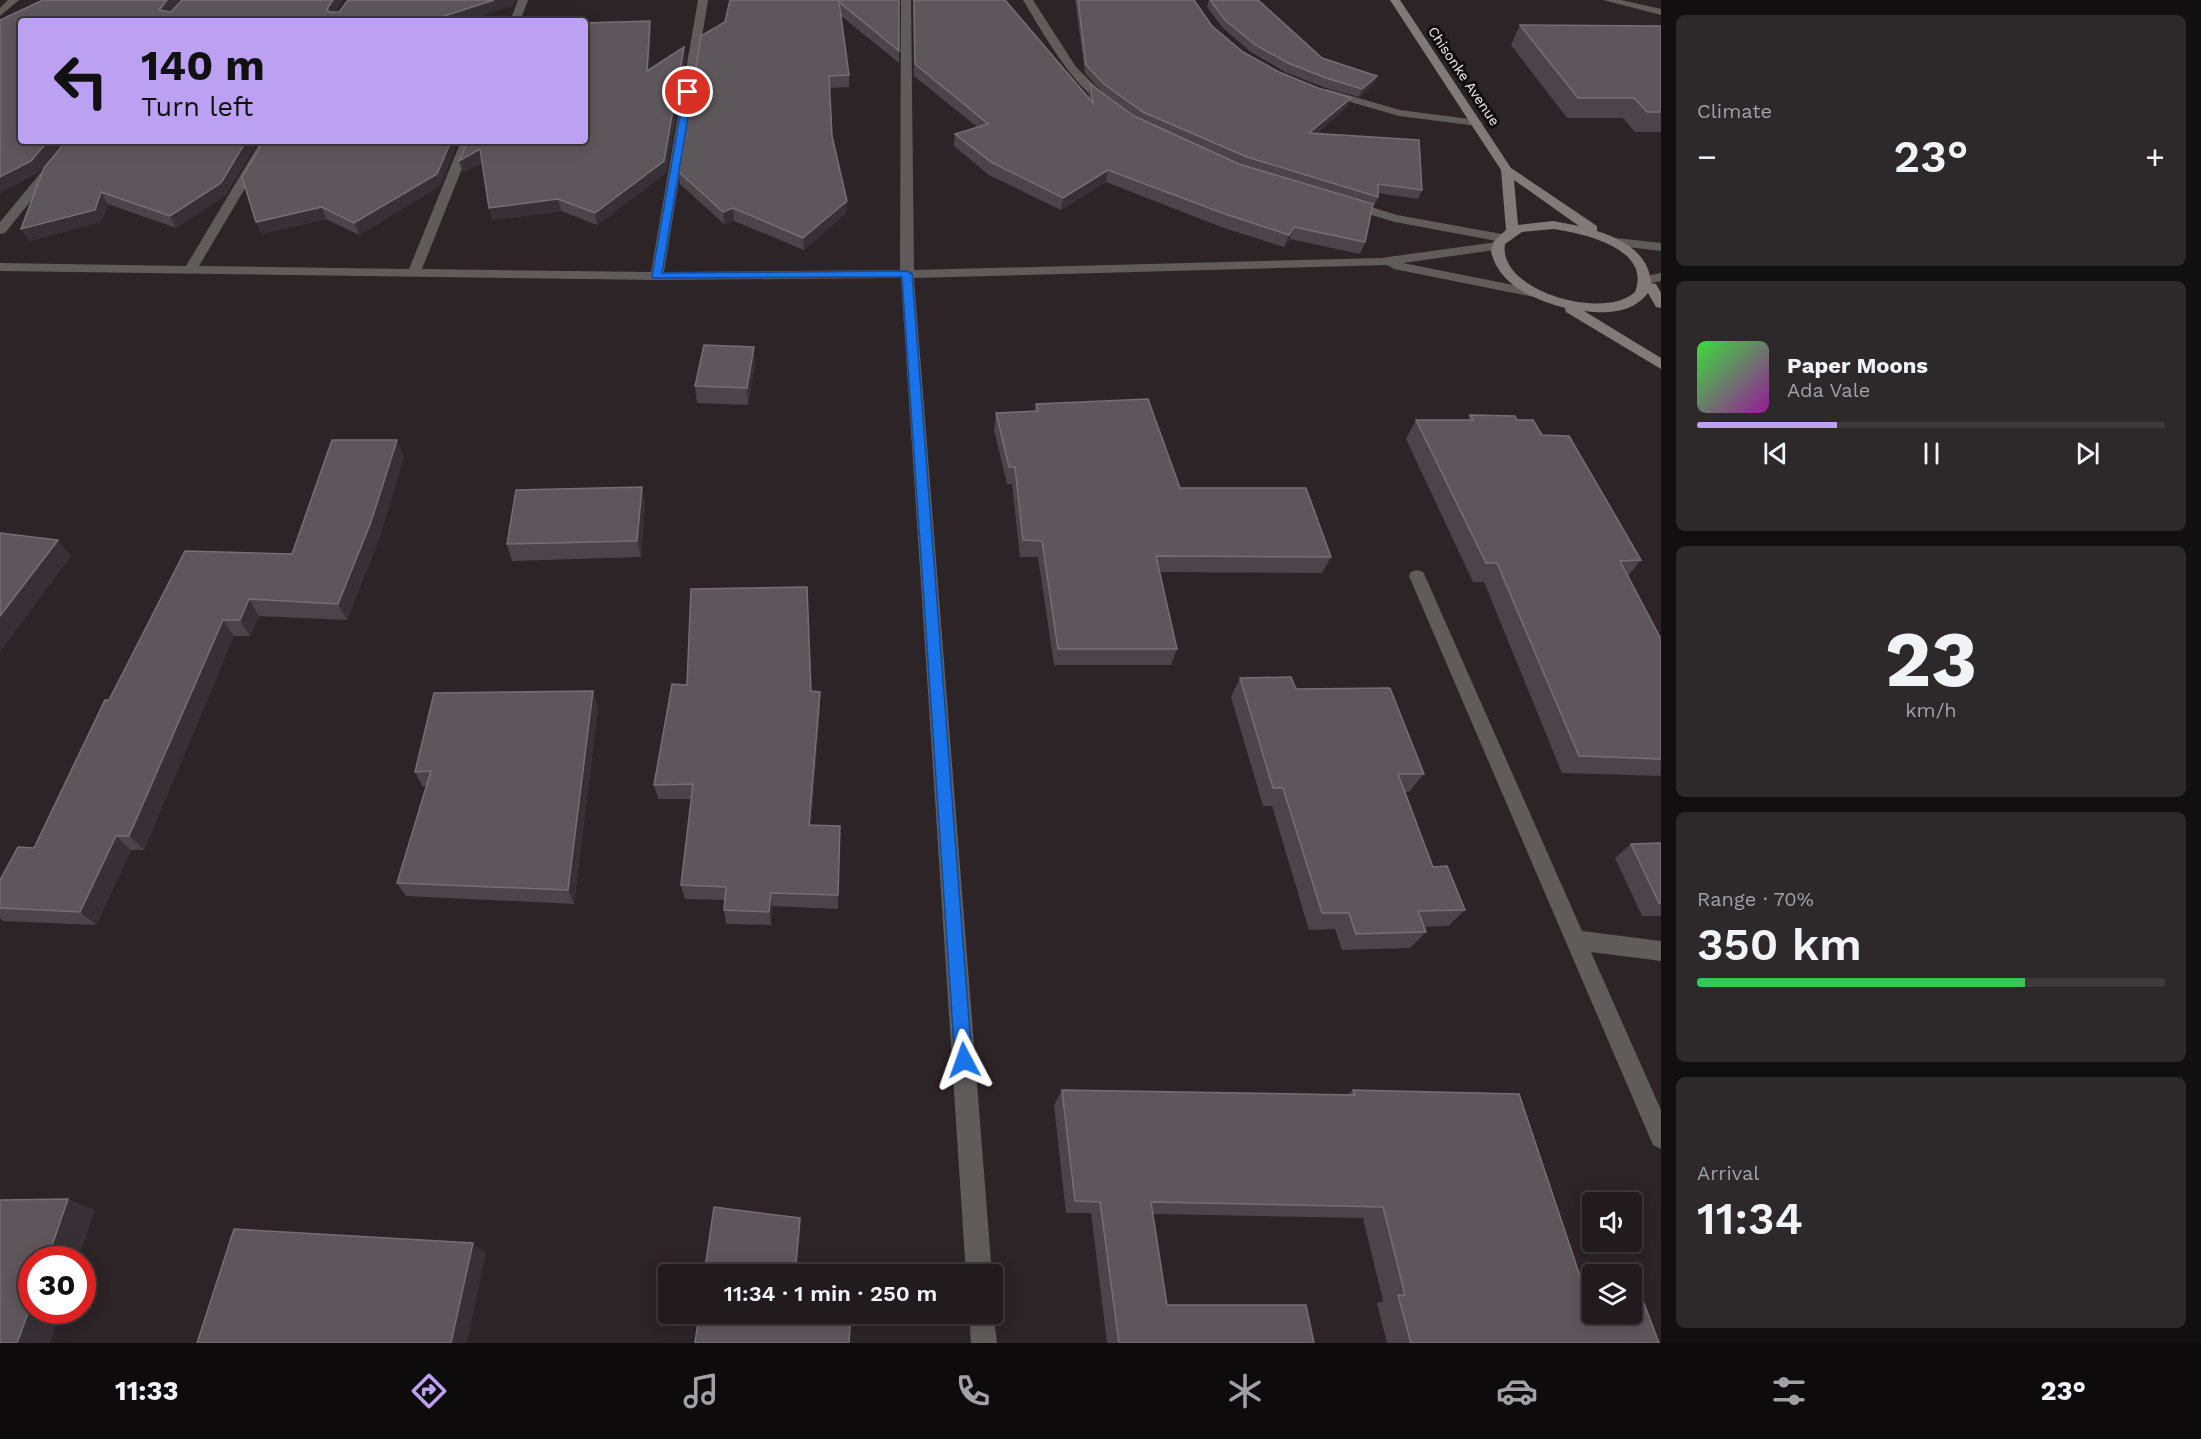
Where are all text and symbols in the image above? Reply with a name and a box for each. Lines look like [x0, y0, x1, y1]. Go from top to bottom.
street label: Chisonke Avenue [1425, 23, 1503, 129]
text: 140 m [141, 41, 265, 90]
icon: left [42, 42, 120, 120]
pin [662, 66, 713, 117]
icon: arrive [671, 75, 704, 108]
text: Turn left [141, 91, 253, 123]
text: Climate [1697, 99, 1772, 123]
text: 23° [1894, 130, 1968, 183]
text: − [1697, 137, 1717, 176]
text: + [2145, 137, 2165, 176]
text: Paper Moons [1787, 353, 1928, 378]
text: Ada Vale [1787, 378, 1870, 402]
icon: previous [1759, 437, 1792, 470]
icon: pause [1915, 437, 1948, 470]
icon: next [2071, 437, 2104, 470]
text: 23 [1885, 613, 1977, 705]
text: km/h [1905, 698, 1957, 722]
text: Range · 70% [1697, 887, 1814, 911]
text: 350 km [1697, 918, 1862, 971]
position arrow [932, 1028, 996, 1092]
text: Arrival [1697, 1161, 1759, 1185]
map controls [1582, 1192, 1642, 1324]
button: sound [1582, 1192, 1642, 1252]
text: 11:34 [1697, 1192, 1803, 1245]
speed limit sign: 30 [18, 1246, 96, 1324]
button: layers [1582, 1264, 1642, 1324]
text: 11:34 · 1 min · 250 m [724, 1281, 937, 1306]
icon: directions [408, 1370, 450, 1412]
icon: music [680, 1370, 722, 1412]
icon: phone [952, 1370, 994, 1412]
icon: climate [1224, 1370, 1266, 1412]
icon: car [1496, 1370, 1538, 1412]
icon: filters [1768, 1370, 1810, 1412]
text: 11:33 [115, 1375, 178, 1407]
text: 23° [2040, 1375, 2086, 1407]

